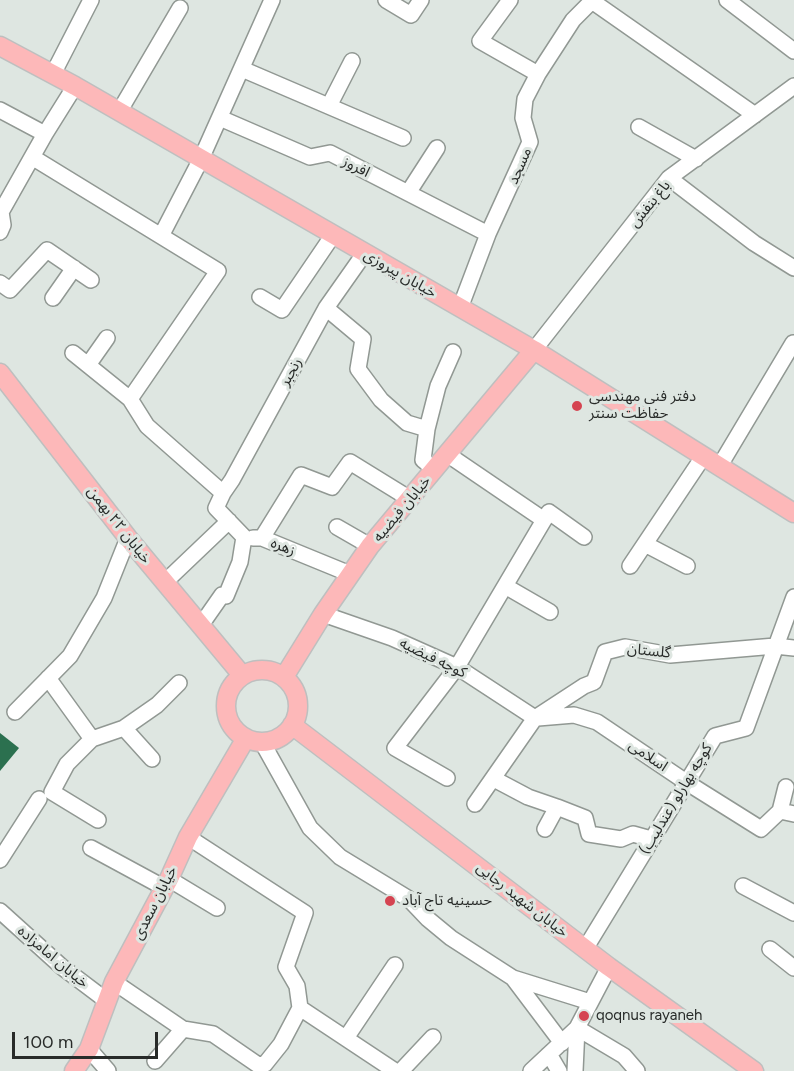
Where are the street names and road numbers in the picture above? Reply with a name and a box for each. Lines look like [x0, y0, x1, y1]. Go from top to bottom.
street label: مسجد [504, 145, 536, 187]
street label: افروز [339, 153, 373, 181]
street label: باغ بنفش [626, 177, 674, 231]
street label: خیابان پیروزی [361, 246, 439, 302]
street label: رنجبر [276, 355, 306, 389]
street label: خیابان فیضیه [369, 472, 435, 546]
street label: خیابان ۲۲ بهمن [83, 483, 155, 567]
street label: زهره [268, 534, 298, 560]
street label: کوچه فیضیه [396, 634, 470, 682]
street label: گلستان [626, 640, 672, 662]
street label: اسلامی [625, 736, 671, 776]
street label: کوچه بهارلو (عندلیب) [636, 740, 716, 858]
street label: خیابان شهید رجایی [473, 859, 571, 941]
street label: خیابان سعدی [129, 863, 181, 943]
street label: خیابان امامزاده [14, 922, 92, 992]

